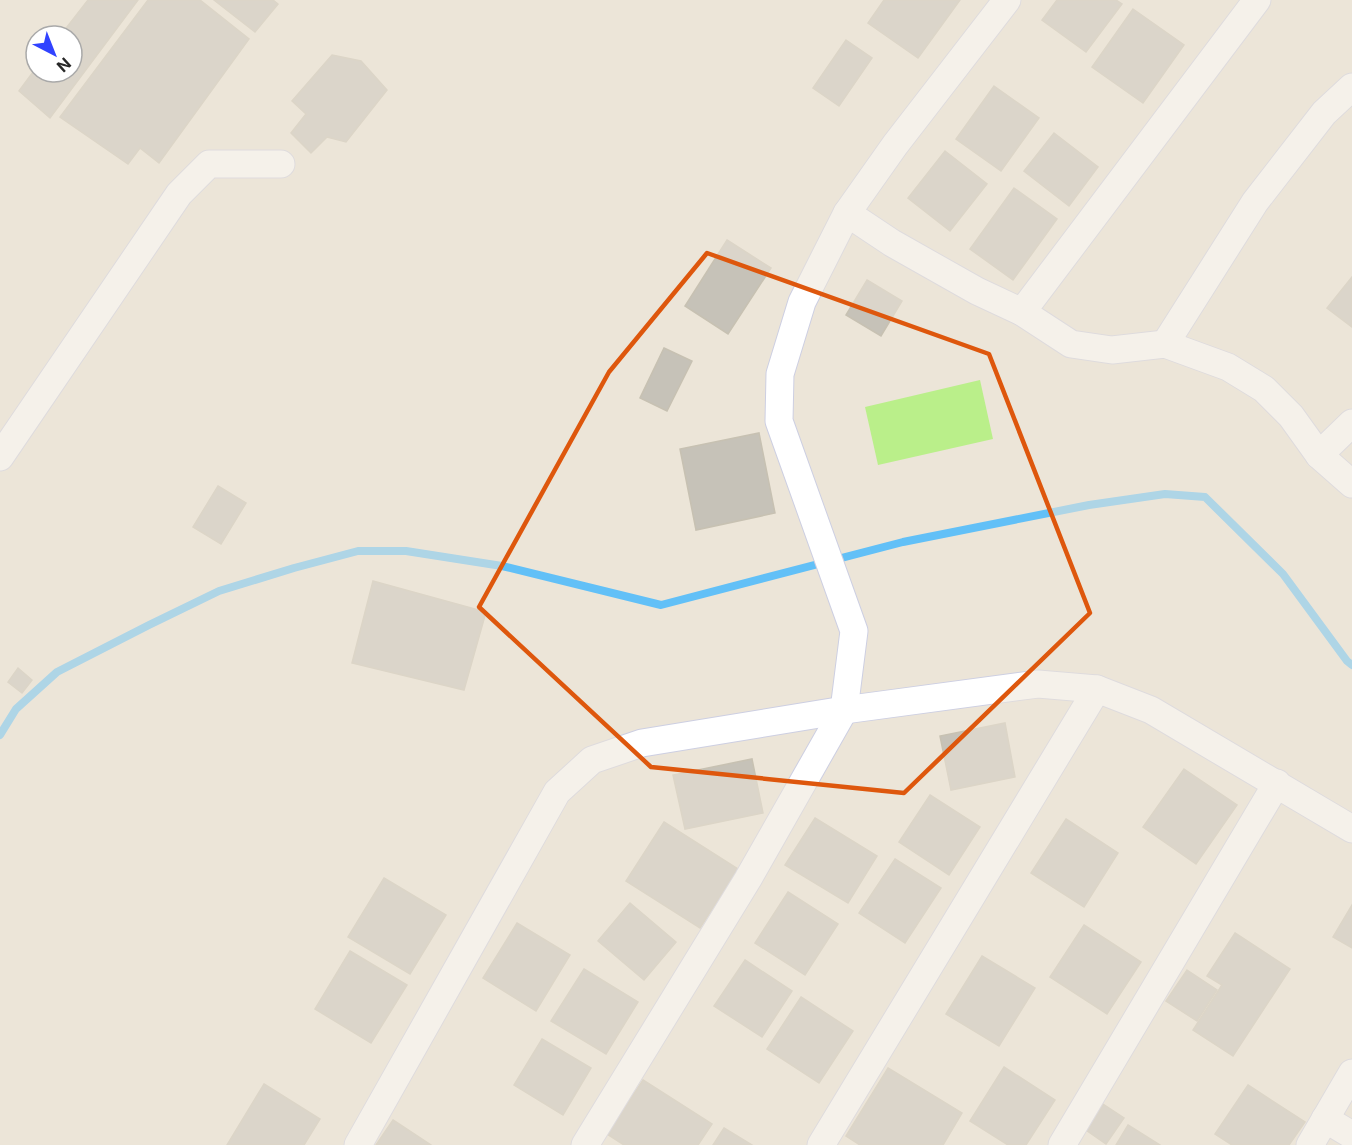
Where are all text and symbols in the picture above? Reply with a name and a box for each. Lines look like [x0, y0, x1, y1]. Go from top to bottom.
north arrow [24, 24, 84, 84]
text: N [53, 54, 75, 77]

